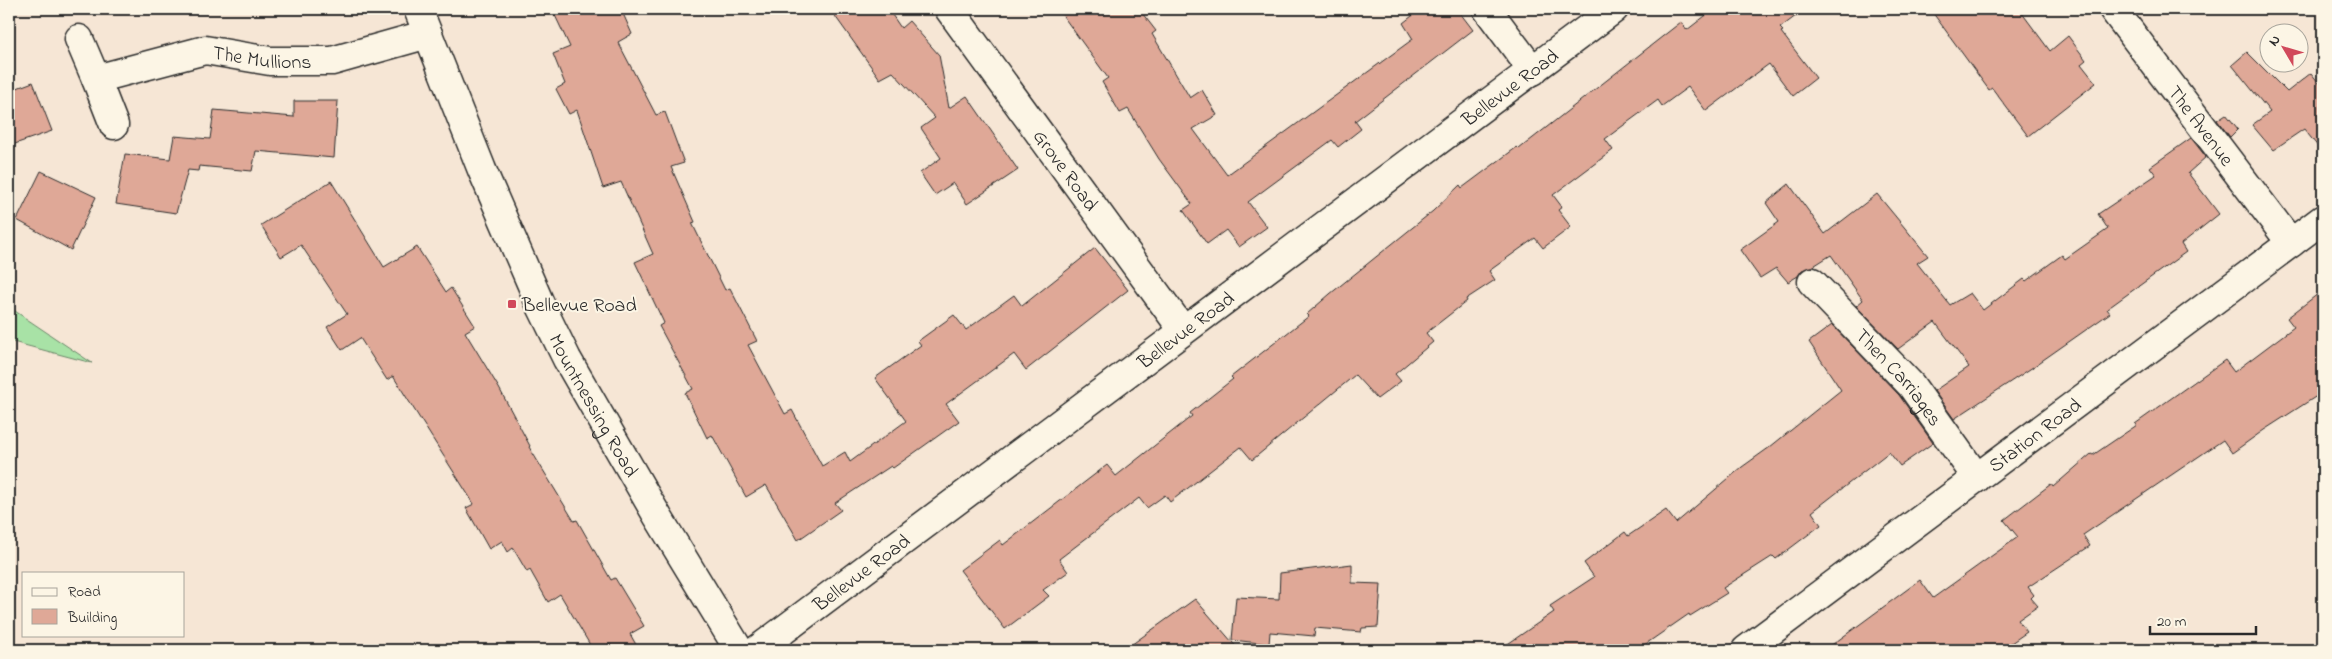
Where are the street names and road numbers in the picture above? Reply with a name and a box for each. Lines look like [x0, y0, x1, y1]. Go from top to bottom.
street label: The Mullions [210, 40, 312, 78]
street label: Bellevue Road [1456, 43, 1566, 136]
street label: The Avenue [2159, 80, 2240, 173]
street label: Grove Road [1025, 124, 1104, 218]
street label: Bellevue Road [1131, 286, 1242, 378]
street label: Then Carriages [1847, 323, 1948, 433]
street label: Mountnessing Road [540, 330, 644, 483]
street label: Station Road [1983, 392, 2088, 481]
street label: Bellevue Road [807, 528, 917, 621]

